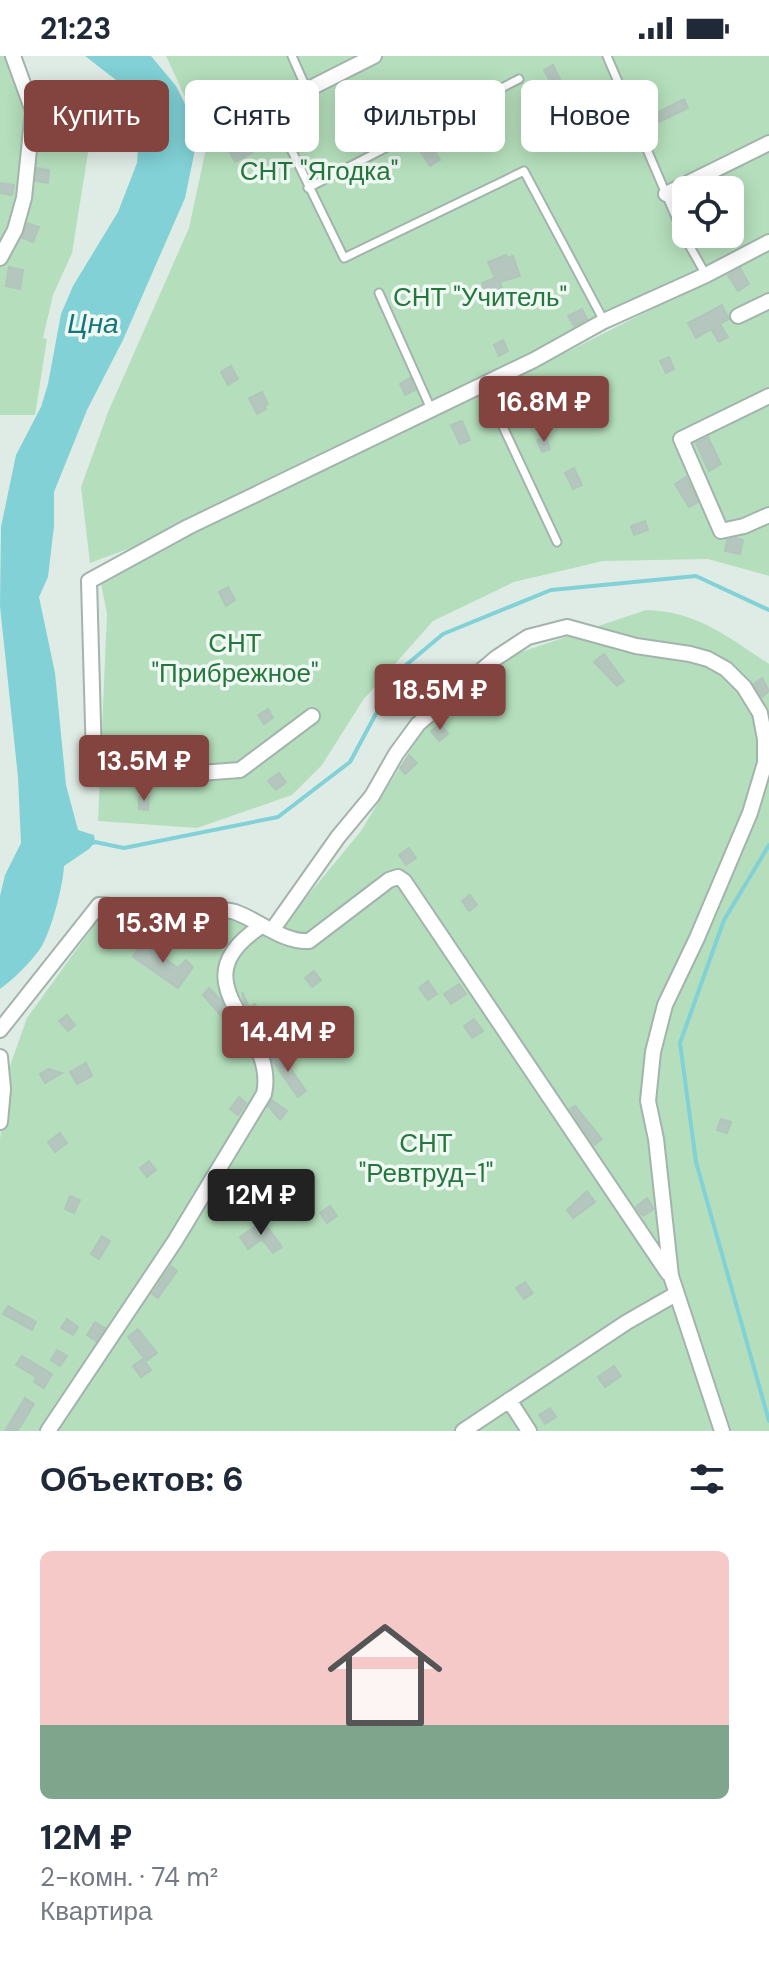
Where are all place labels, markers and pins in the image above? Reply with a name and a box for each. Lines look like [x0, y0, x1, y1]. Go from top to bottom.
pin: 16.8M ₽ [470, 376, 618, 444]
pin: 18.5M ₽ [366, 664, 514, 732]
pin: 13.5M ₽ [70, 735, 218, 803]
pin: 15.3M ₽ [89, 897, 237, 965]
pin: 14.4M ₽ [214, 1006, 362, 1074]
pin: 12M ₽ [205, 1169, 317, 1237]

